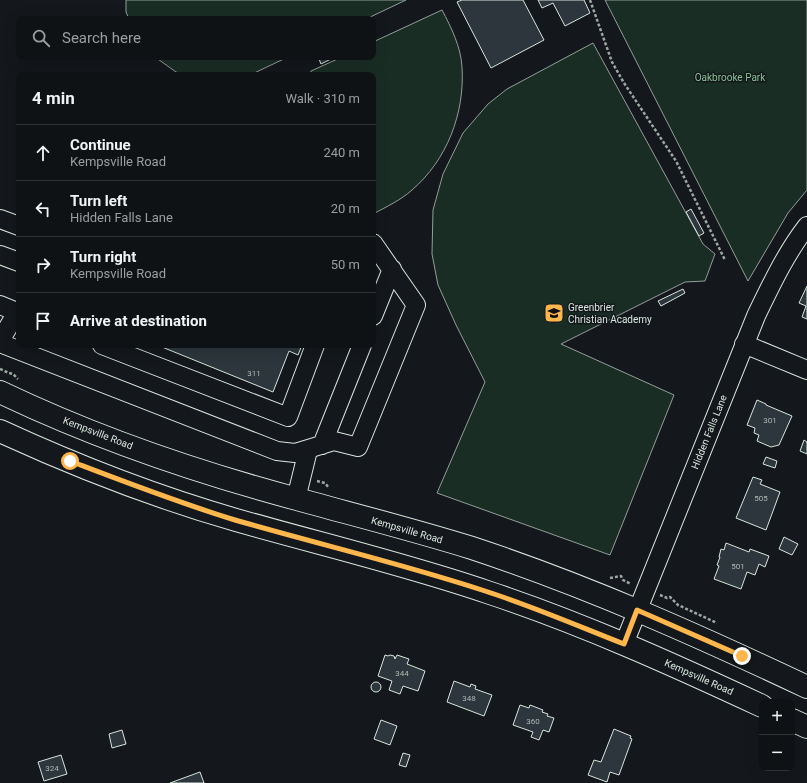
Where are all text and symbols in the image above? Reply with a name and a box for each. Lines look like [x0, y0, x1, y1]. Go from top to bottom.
search box [16, 16, 376, 60]
icon: search [30, 27, 52, 49]
text: Search here [62, 29, 141, 47]
park label: Oakbrooke Park [695, 72, 766, 83]
text: 4 min [32, 88, 75, 108]
text: Walk · 310 m [285, 91, 360, 106]
text: Continue [70, 136, 131, 154]
icon: ahead [32, 142, 54, 164]
text: 240 m [323, 145, 360, 160]
text: Kempsville Road [70, 154, 166, 169]
text: Turn left [70, 192, 127, 210]
icon: left [32, 198, 54, 220]
text: 20 m [331, 201, 360, 216]
text: Hidden Falls Lane [70, 210, 173, 225]
text: Turn right [70, 248, 136, 266]
icon: right [32, 254, 54, 276]
text: 50 m [331, 257, 360, 272]
text: Kempsville Road [70, 266, 166, 281]
school or university icon: Greenbrier Christian Academy [543, 302, 565, 324]
place label: Greenbrier Christian Academy [568, 302, 652, 325]
icon: arrive [32, 310, 54, 332]
text: Arrive at destination [70, 312, 207, 330]
house number: 311 [247, 369, 261, 378]
street label: Hidden Falls Lane [689, 393, 729, 471]
street label: Kempsville Road [62, 415, 134, 451]
house number: 301 [763, 416, 777, 425]
route start [61, 452, 79, 470]
house number: 505 [754, 494, 768, 503]
street label: Kempsville Road [370, 515, 444, 545]
house number: 501 [731, 562, 745, 571]
route end [733, 647, 751, 665]
street label: Kempsville Road [663, 657, 735, 697]
house number: 344 [395, 669, 409, 678]
house number: 348 [462, 694, 476, 703]
map controls [759, 699, 795, 771]
button: + [759, 699, 795, 735]
house number: 360 [526, 717, 540, 726]
button: − [759, 735, 795, 771]
house number: 324 [45, 764, 59, 773]

